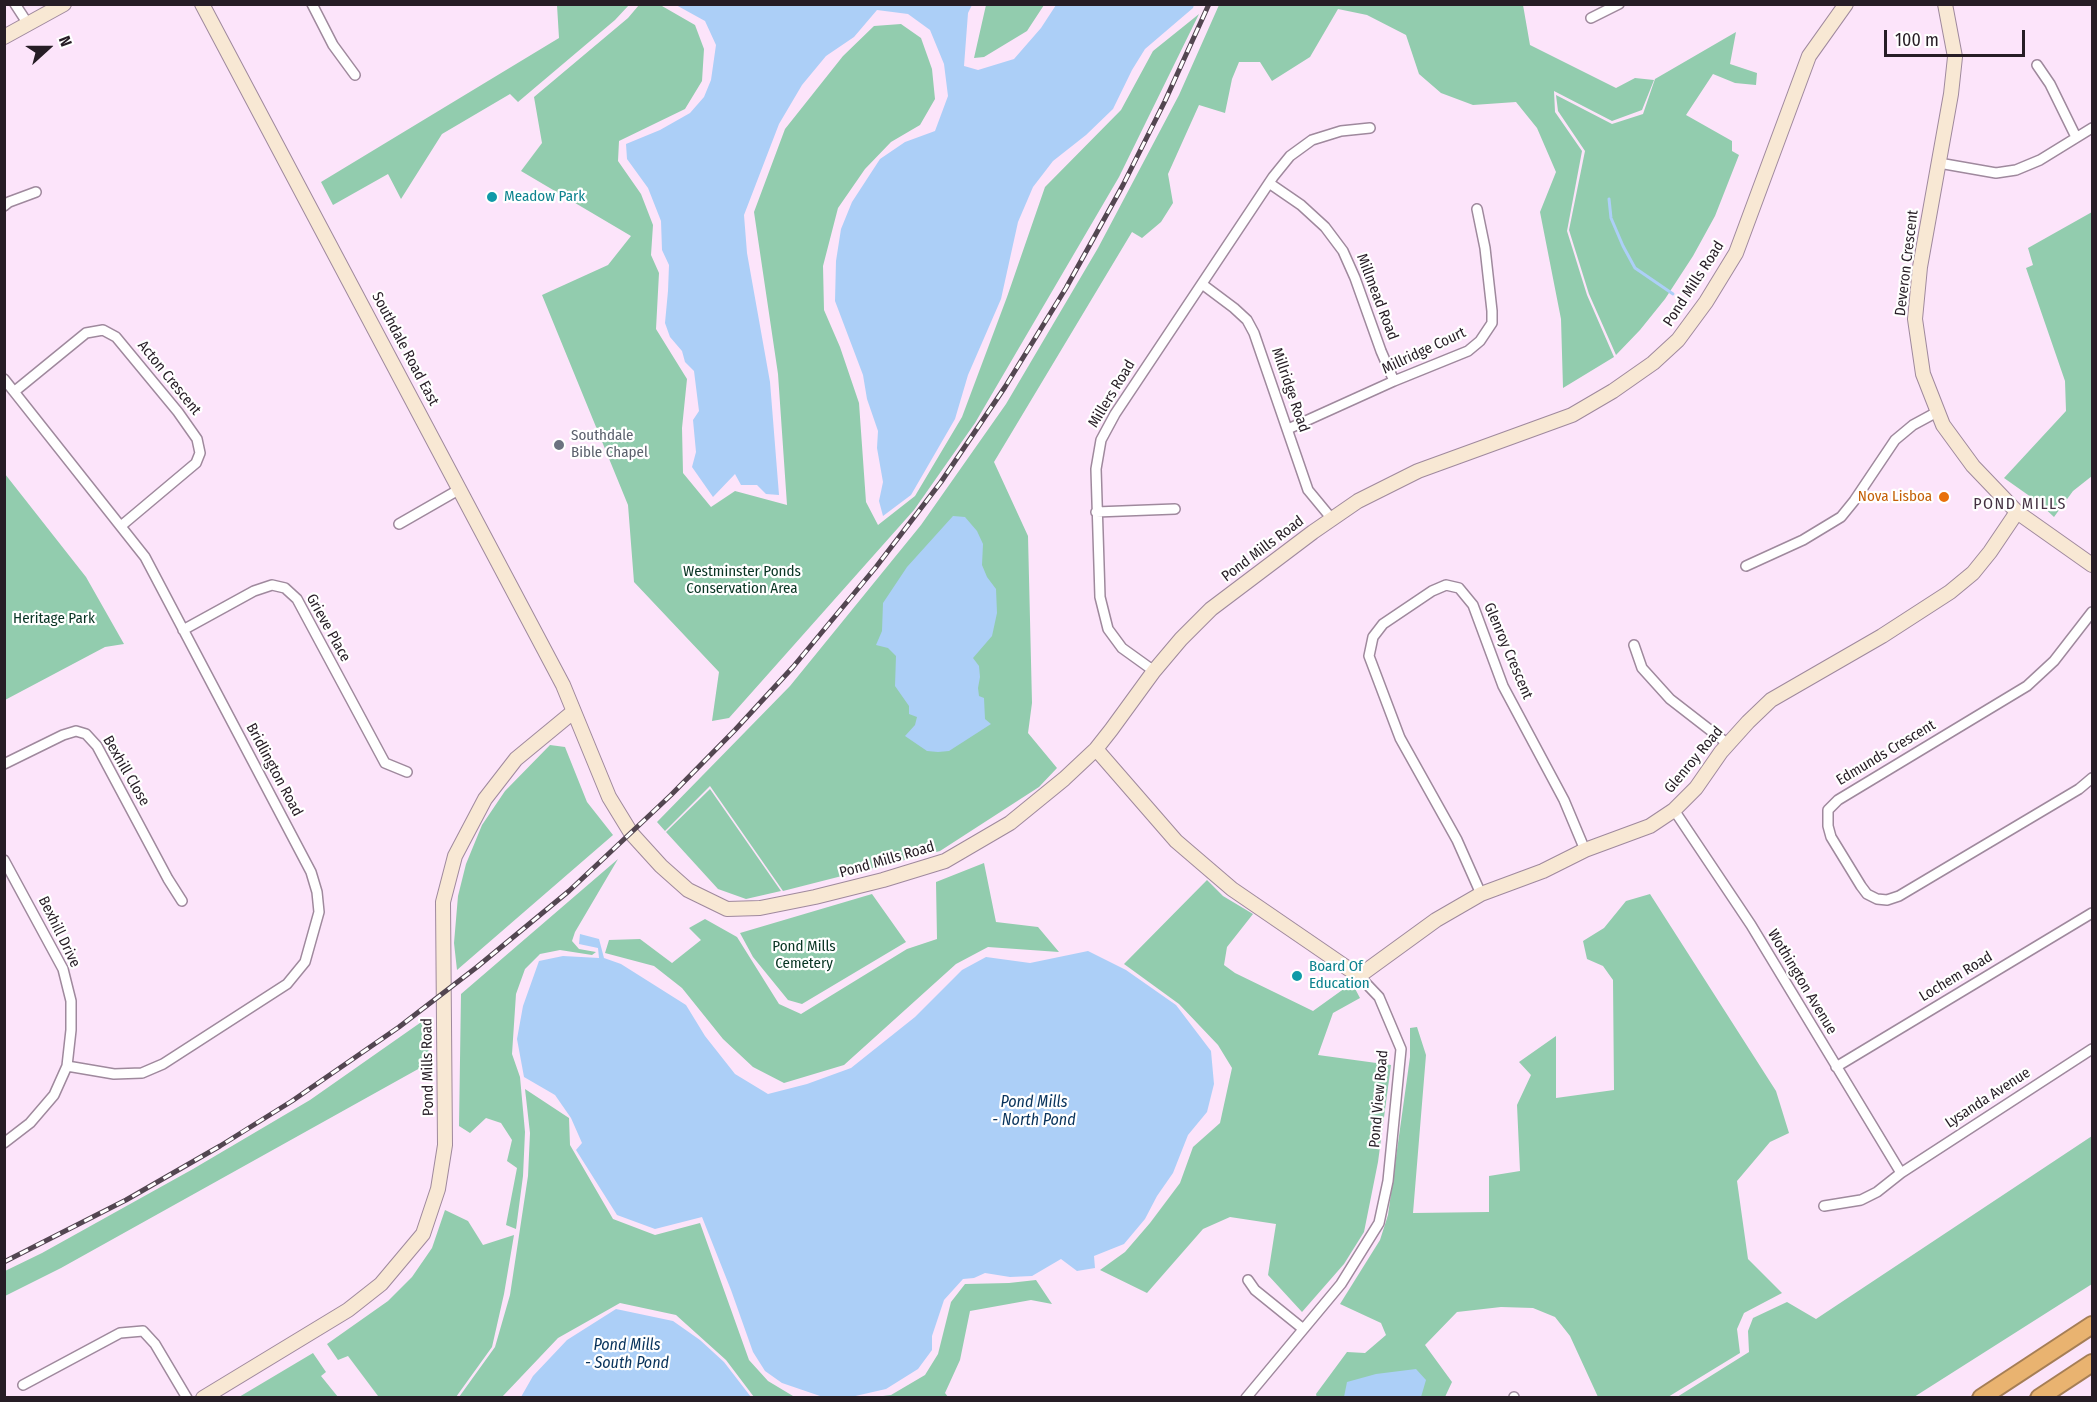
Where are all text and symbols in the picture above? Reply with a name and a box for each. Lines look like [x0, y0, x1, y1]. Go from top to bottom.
north arrow [18, 18, 78, 78]
scale bar [1887, 18, 2028, 56]
text: 100 m [1895, 29, 1939, 51]
text: N [55, 33, 76, 49]
place label: Meadow Park [504, 188, 585, 206]
marker: Meadow Park [485, 190, 499, 204]
street label: Deveron Crescent [1892, 209, 1922, 317]
street label: Pond Mills Road [1660, 238, 1728, 330]
street label: Millmead Road [1352, 251, 1402, 343]
street label: Southdale Road East [367, 289, 443, 409]
street label: Millridge Court [1379, 324, 1469, 378]
street label: Acton Crescent [133, 337, 205, 419]
street label: Millridge Road [1267, 345, 1313, 435]
street label: Millers Road [1085, 357, 1139, 431]
place label: Southdale Bible Chapel [571, 427, 648, 462]
marker: Southdale Bible Chapel [552, 438, 566, 452]
place label: Nova Lisboa [1858, 488, 1932, 506]
marker: Nova Lisboa [1937, 490, 1951, 504]
district label: POND MILLS [1973, 495, 2067, 515]
street label: Pond Mills Road [1218, 512, 1308, 586]
park label: Westminster Ponds Conservation Area [683, 563, 801, 598]
street label: Grieve Place [302, 591, 354, 665]
street label: Glenroy Crescent [1480, 600, 1536, 702]
park label: Heritage Park [13, 610, 95, 628]
street label: Edmunds Crescent [1833, 716, 1939, 790]
street label: Bridlington Road [242, 720, 306, 820]
street label: Glenroy Road [1661, 723, 1727, 797]
street label: Bexhill Close [99, 733, 153, 809]
street label: Pond Mills Road [837, 838, 937, 882]
street label: Bexhill Drive [34, 893, 84, 971]
street label: Wothington Avenue [1763, 926, 1841, 1038]
park label: Pond Mills Cemetery [772, 938, 836, 973]
street label: Lochem Road [1916, 948, 1996, 1006]
place label: Board Of Education [1309, 958, 1370, 993]
marker: Board Of Education [1290, 969, 1304, 983]
street label: Pond Mills Road [418, 1018, 438, 1116]
street label: Pond View Road [1366, 1049, 1392, 1149]
street label: Lysanda Avenue [1942, 1064, 2034, 1132]
water label: Pond Mills - North Pond [992, 1093, 1076, 1131]
water label: Pond Mills - South Pond [585, 1336, 669, 1374]

